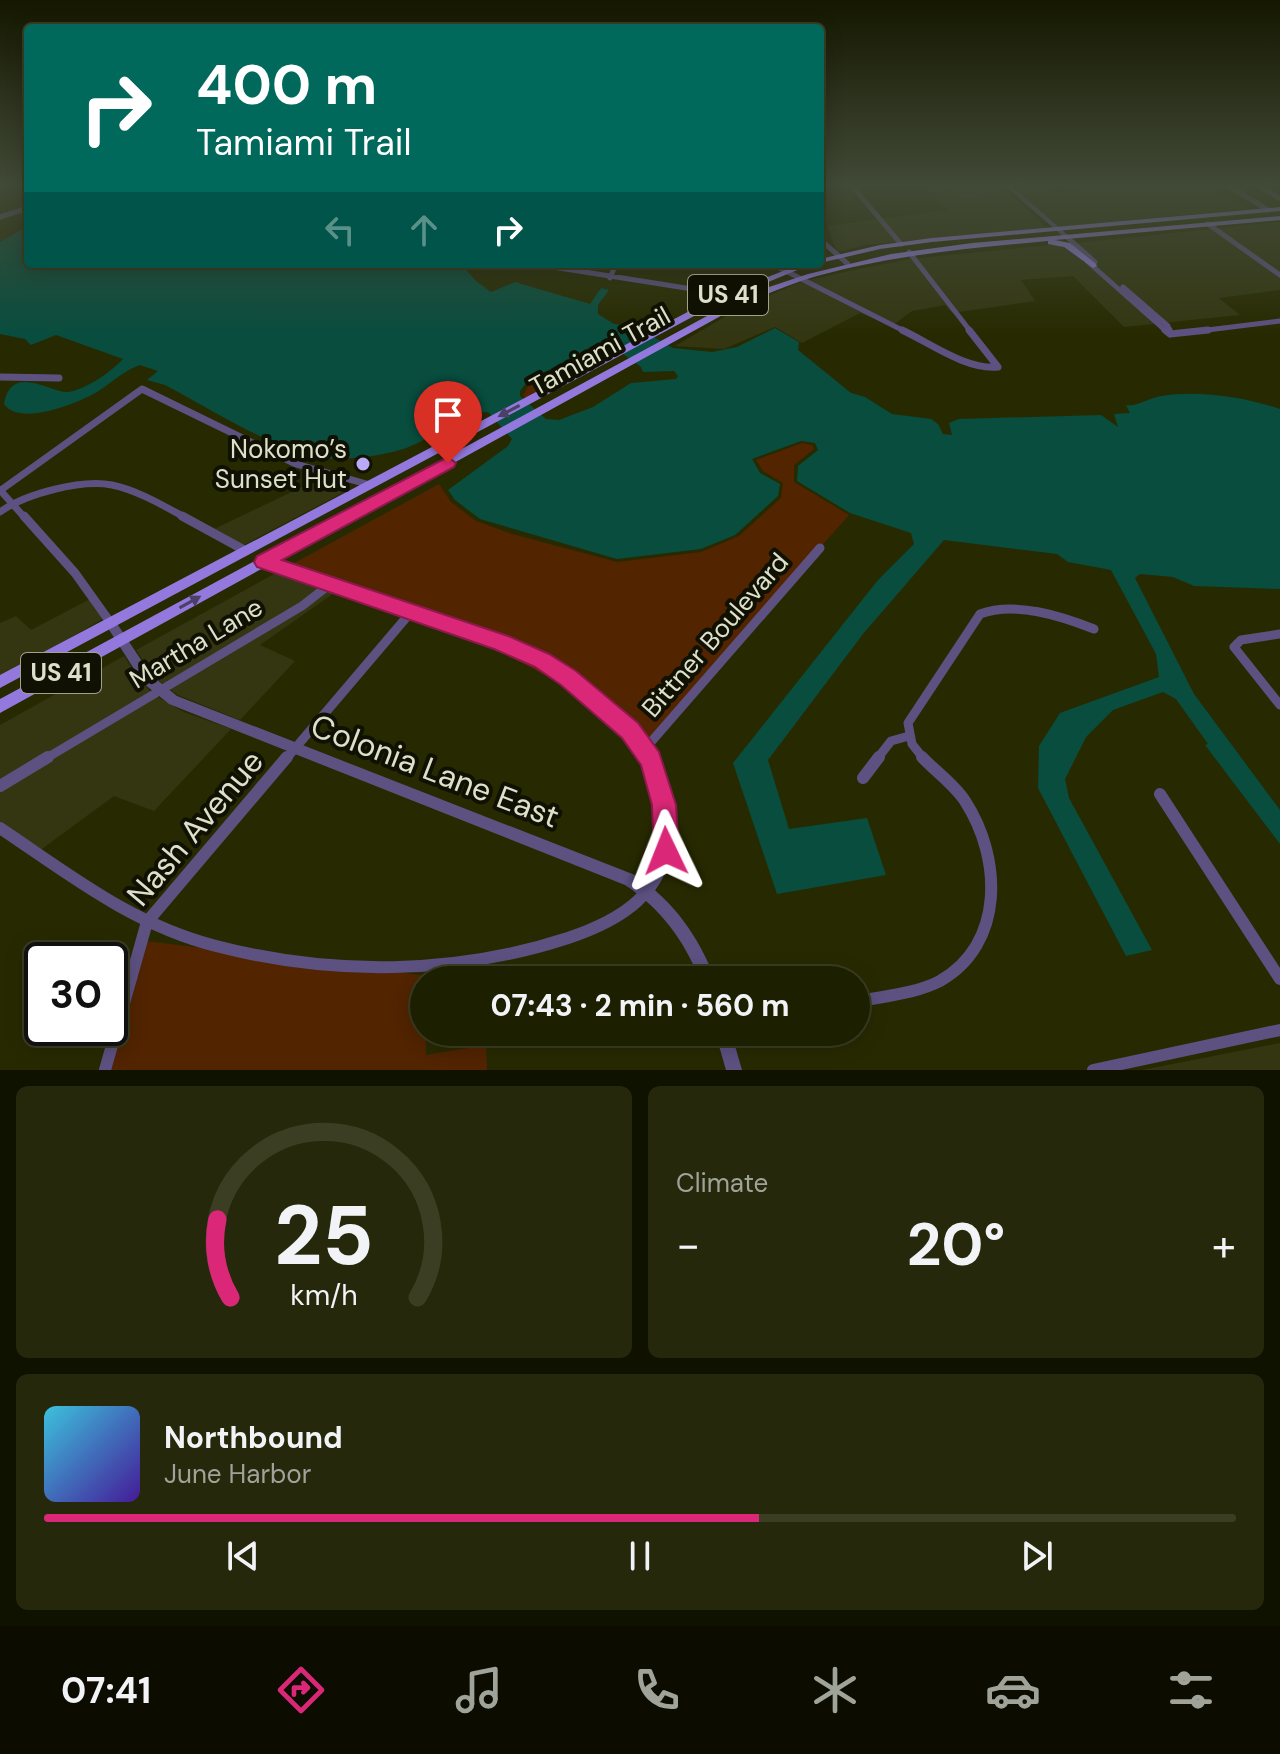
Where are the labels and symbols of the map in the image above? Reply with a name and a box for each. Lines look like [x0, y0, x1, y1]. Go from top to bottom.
road number: US 41 [688, 275, 768, 315]
street label: Tamiami Trail [524, 298, 676, 404]
pin [414, 381, 482, 463]
one-way arrow [498, 405, 521, 418]
place label: Nokomo’s Sunset Hut [215, 432, 347, 496]
marker: Nokomo’s Sunset Hut [354, 455, 372, 473]
street label: Bittner Boulevard [634, 546, 796, 724]
street label: Martha Lane [123, 590, 269, 696]
one-way arrow [179, 595, 201, 609]
road number: US 41 [21, 653, 101, 693]
street label: Colonia Lane East [305, 704, 565, 838]
street label: Nash Avenue [117, 741, 273, 915]
position arrow [624, 809, 708, 893]
speed limit sign: 30 [24, 942, 128, 1046]

